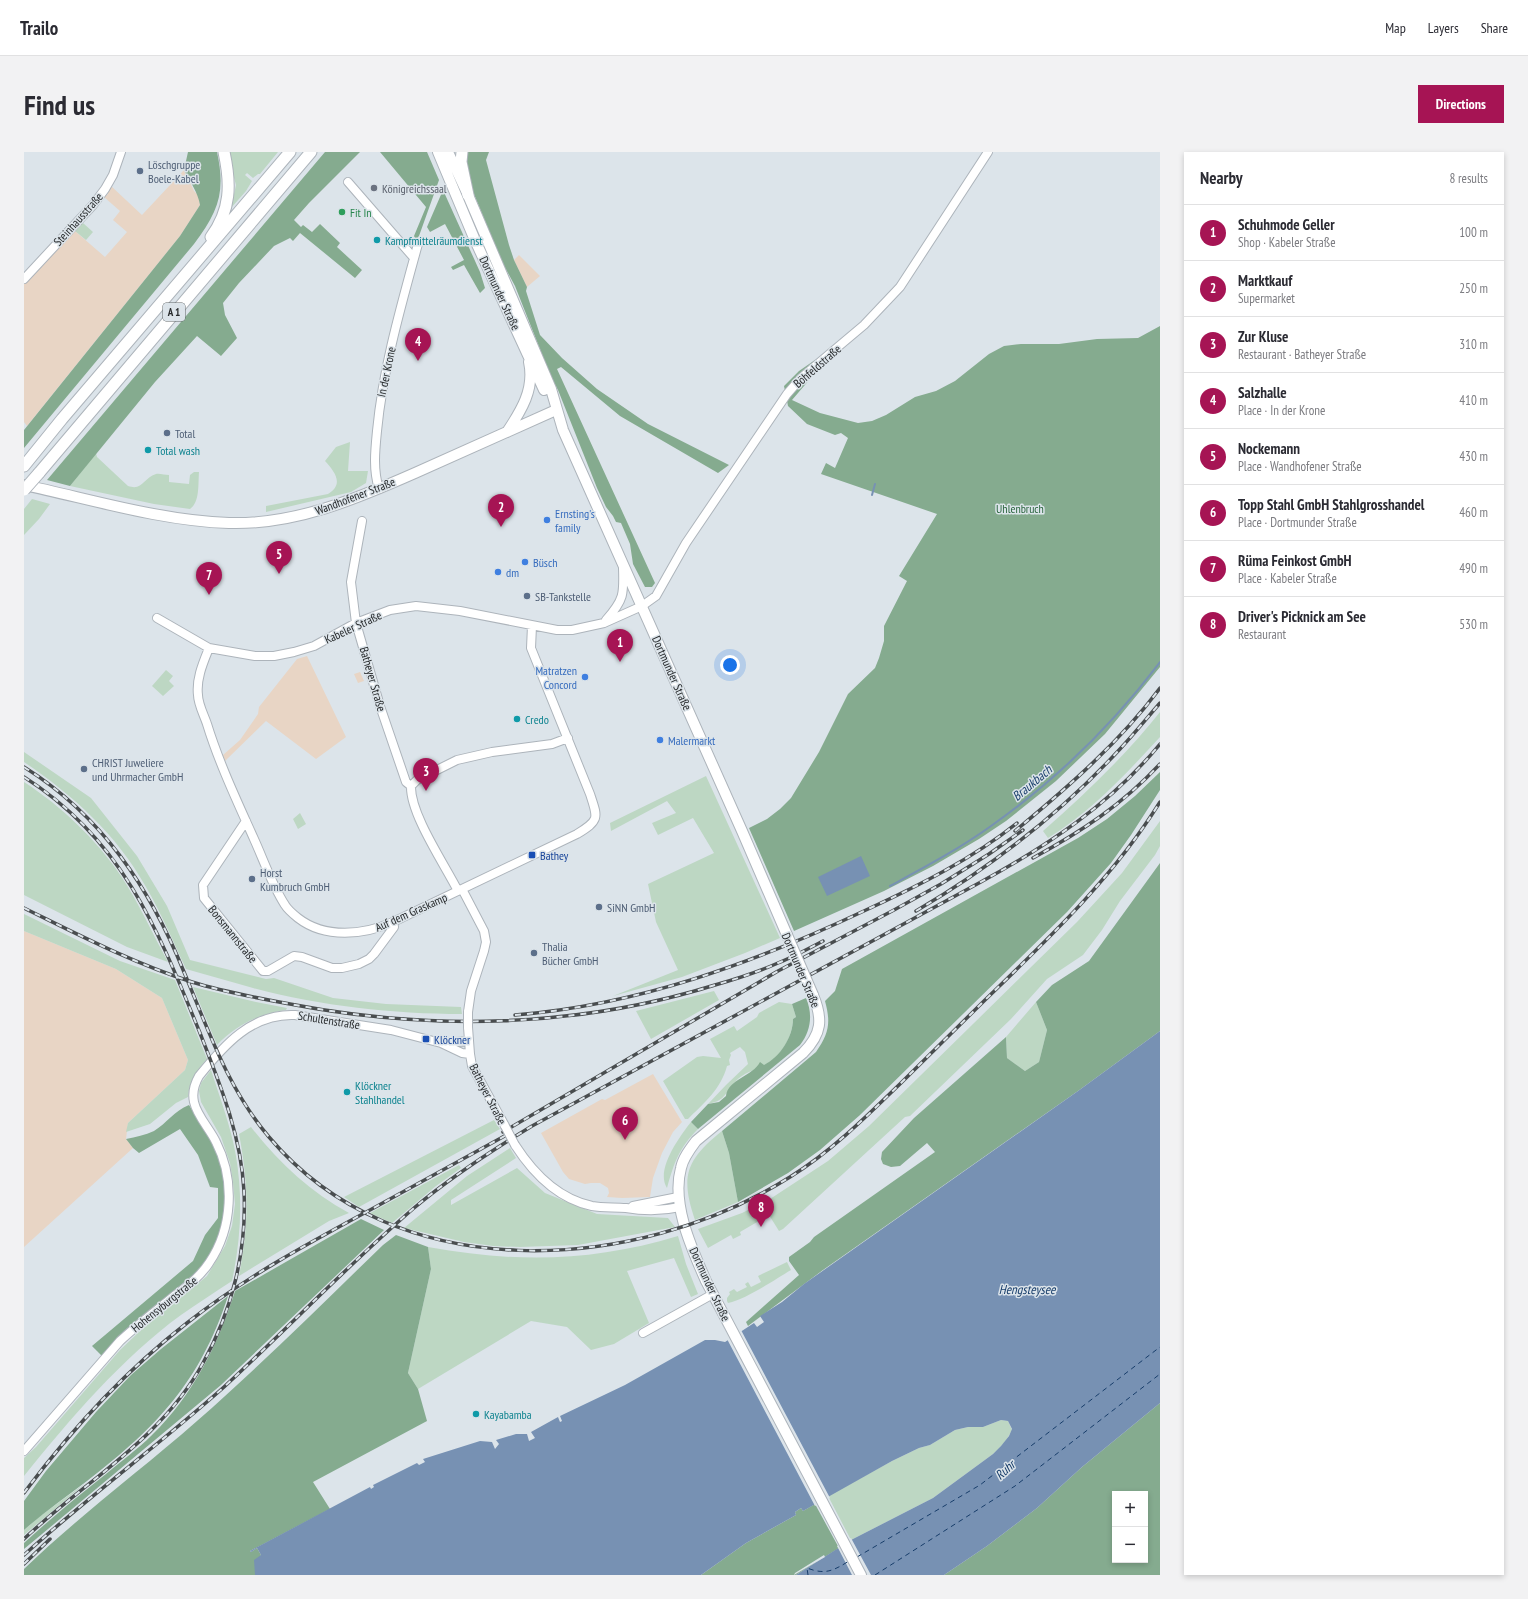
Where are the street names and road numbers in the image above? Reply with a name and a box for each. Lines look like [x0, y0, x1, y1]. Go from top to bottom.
street label: Steinhausstraße [50, 189, 106, 249]
street label: Dortmunder Straße [476, 254, 524, 332]
road number: A 1 [163, 303, 185, 321]
street label: Böhfeldstraße [790, 341, 844, 391]
street label: In der Krone [373, 345, 399, 398]
street label: Wandhofener Straße [313, 474, 397, 518]
street label: Kabeler Straße [322, 607, 384, 647]
street label: Dortmunder Straße [649, 633, 695, 713]
street label: Batheyer Straße [357, 645, 389, 713]
street label: Auf dem Graskamp [373, 889, 449, 935]
street label: Bonsmannstraße [205, 902, 261, 966]
street label: Dortmunder Straße [778, 930, 824, 1010]
street label: Schultenstraße [297, 1008, 361, 1032]
street label: Batheyer Straße [466, 1061, 510, 1127]
street label: Dortmunder Straße [686, 1245, 734, 1323]
street label: Hohensyburgstraße [128, 1273, 200, 1335]

